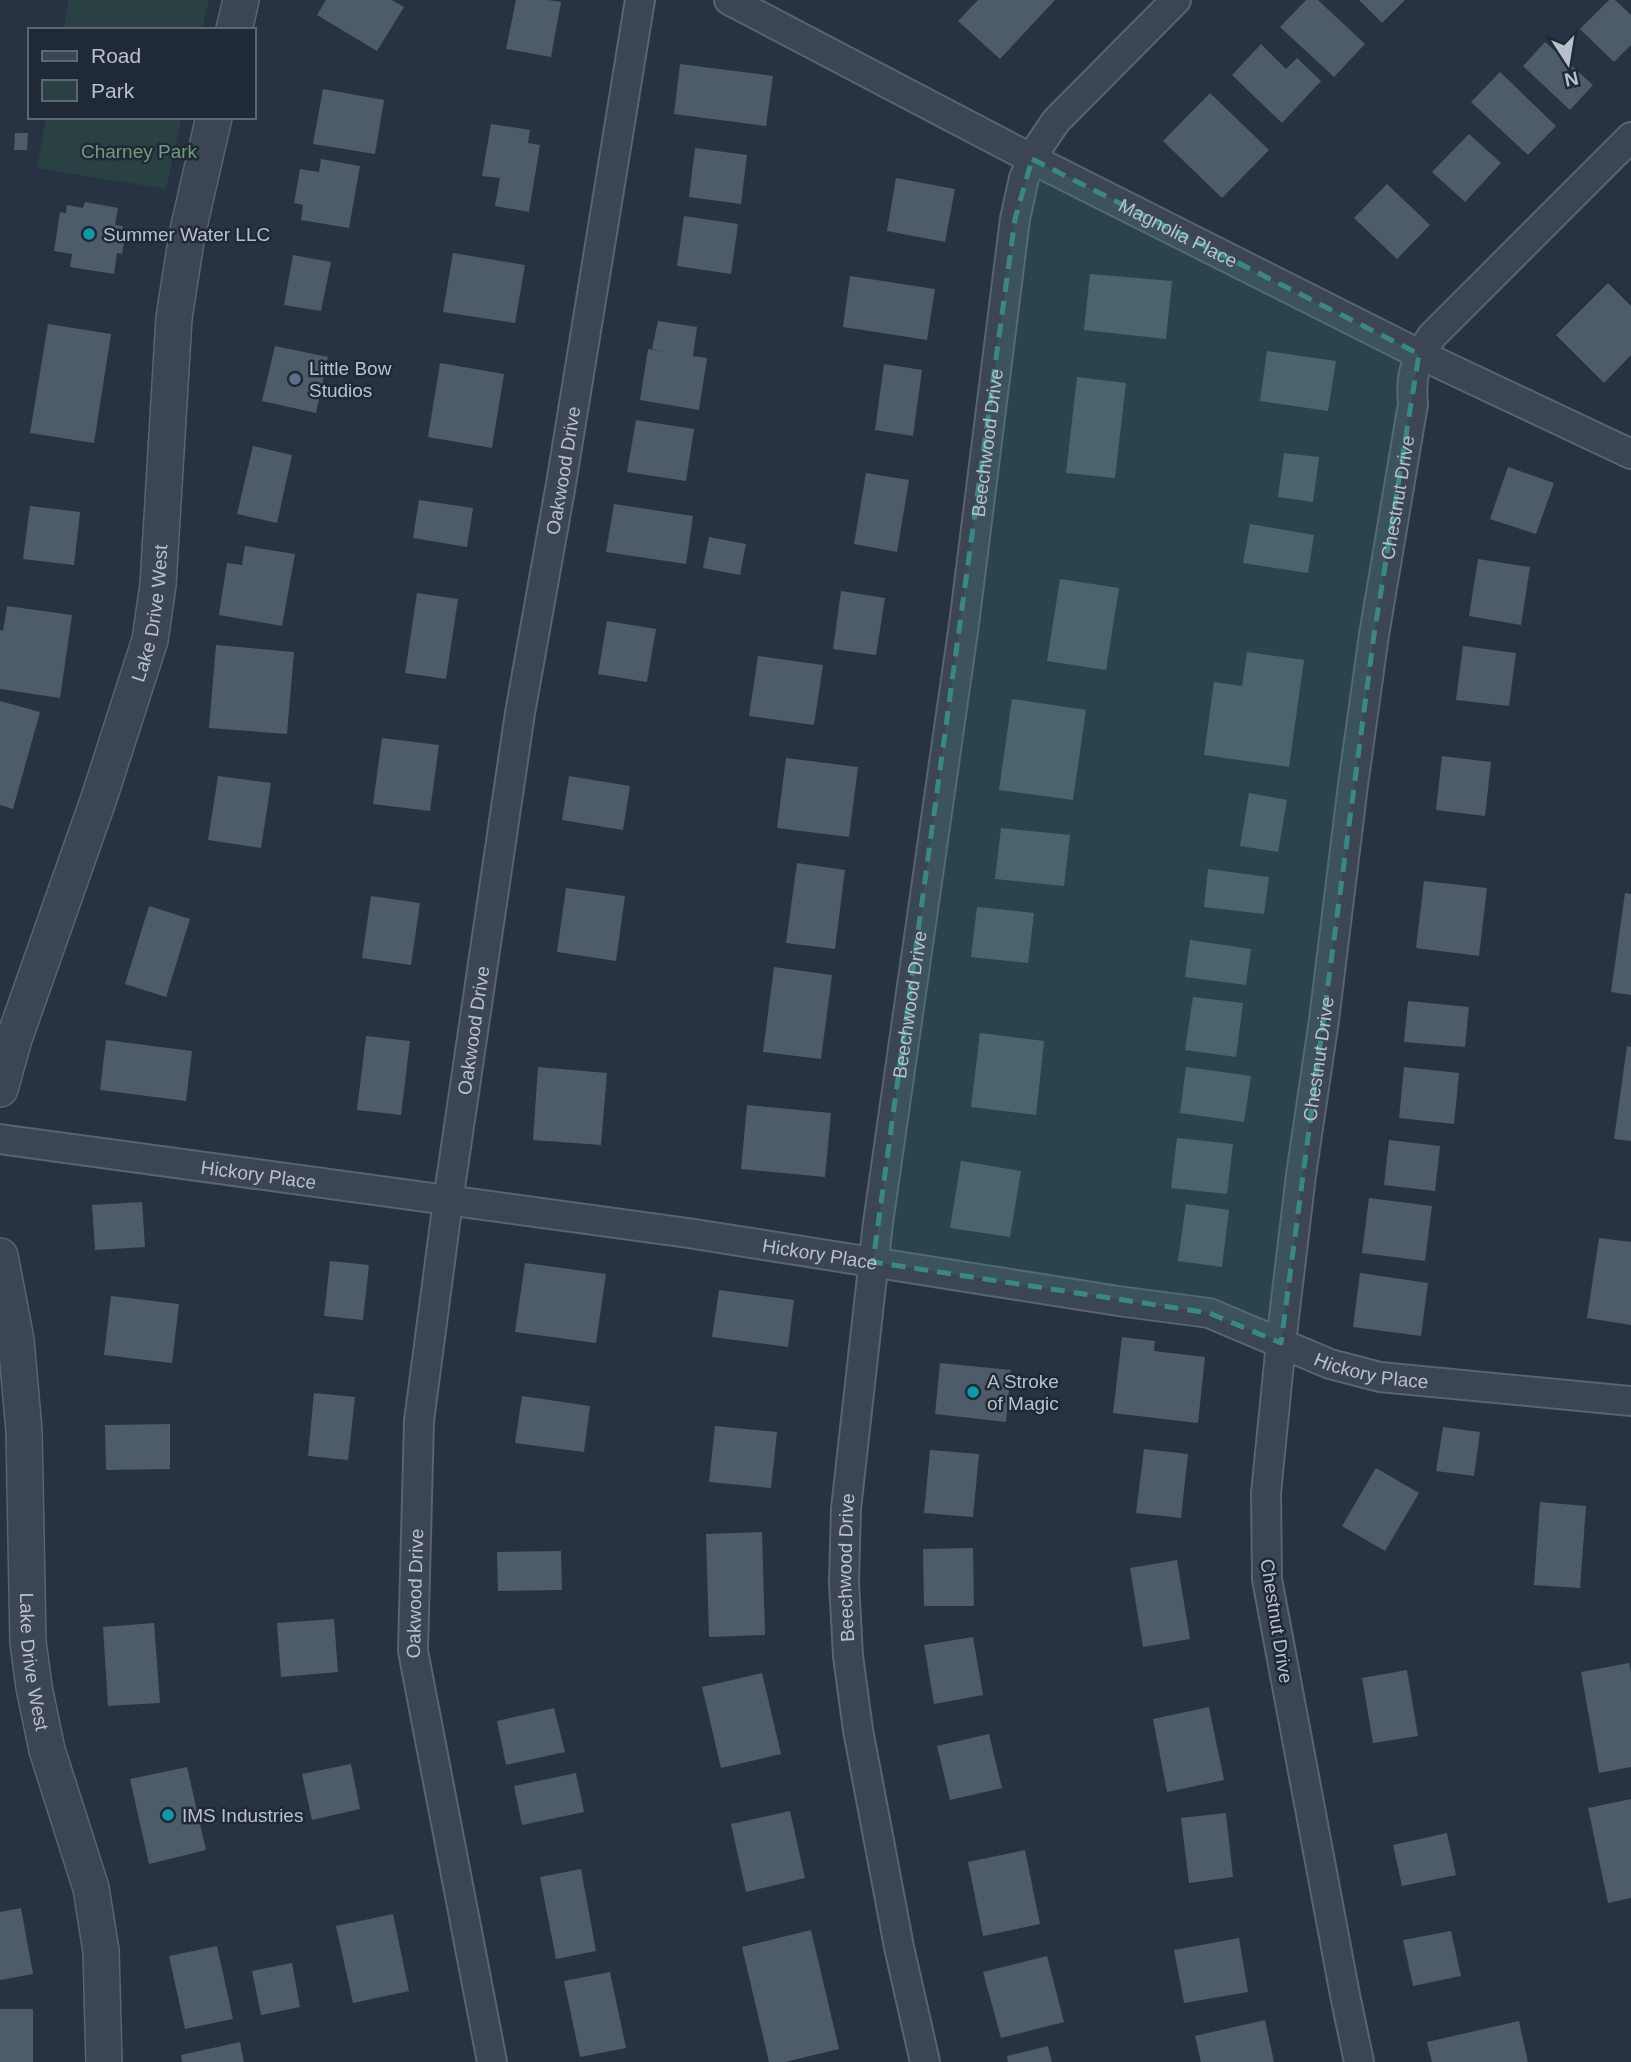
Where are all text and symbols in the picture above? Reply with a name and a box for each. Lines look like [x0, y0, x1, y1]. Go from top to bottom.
legend [28, 28, 256, 119]
north arrow [1533, 28, 1603, 98]
text: Road [91, 44, 141, 67]
text: N [1563, 67, 1580, 91]
text: Park [91, 79, 135, 102]
park label: Charney Park [81, 141, 198, 162]
street label: Magnolia Place [1115, 195, 1241, 272]
place label: Summer Water LLC [103, 224, 270, 245]
marker: Summer Water LLC [81, 226, 97, 242]
place label: Little Bow Studios [309, 358, 392, 401]
street label: Beechwood Drive [968, 368, 1007, 518]
marker: Little Bow Studios [287, 371, 303, 387]
street label: Oakwood Drive [542, 405, 585, 537]
street label: Chestnut Drive [1377, 434, 1419, 561]
street label: Lake Drive West [127, 543, 171, 684]
street label: Beechwood Drive [889, 929, 931, 1080]
street label: Oakwood Drive [454, 965, 494, 1096]
street label: Chestnut Drive [1299, 995, 1338, 1123]
street label: Hickory Place [200, 1157, 318, 1193]
street label: Hickory Place [761, 1235, 879, 1274]
street label: Hickory Place [1311, 1349, 1429, 1393]
place label: A Stroke of Magic [987, 1371, 1059, 1414]
marker: A Stroke of Magic [965, 1384, 981, 1400]
street label: Beechwood Drive [834, 1492, 859, 1642]
street label: Oakwood Drive [402, 1528, 427, 1660]
street label: Chestnut Drive [1256, 1557, 1297, 1685]
street label: Lake Drive West [16, 1592, 53, 1733]
place label: IMS Industries [182, 1805, 303, 1826]
marker: IMS Industries [160, 1807, 176, 1823]

